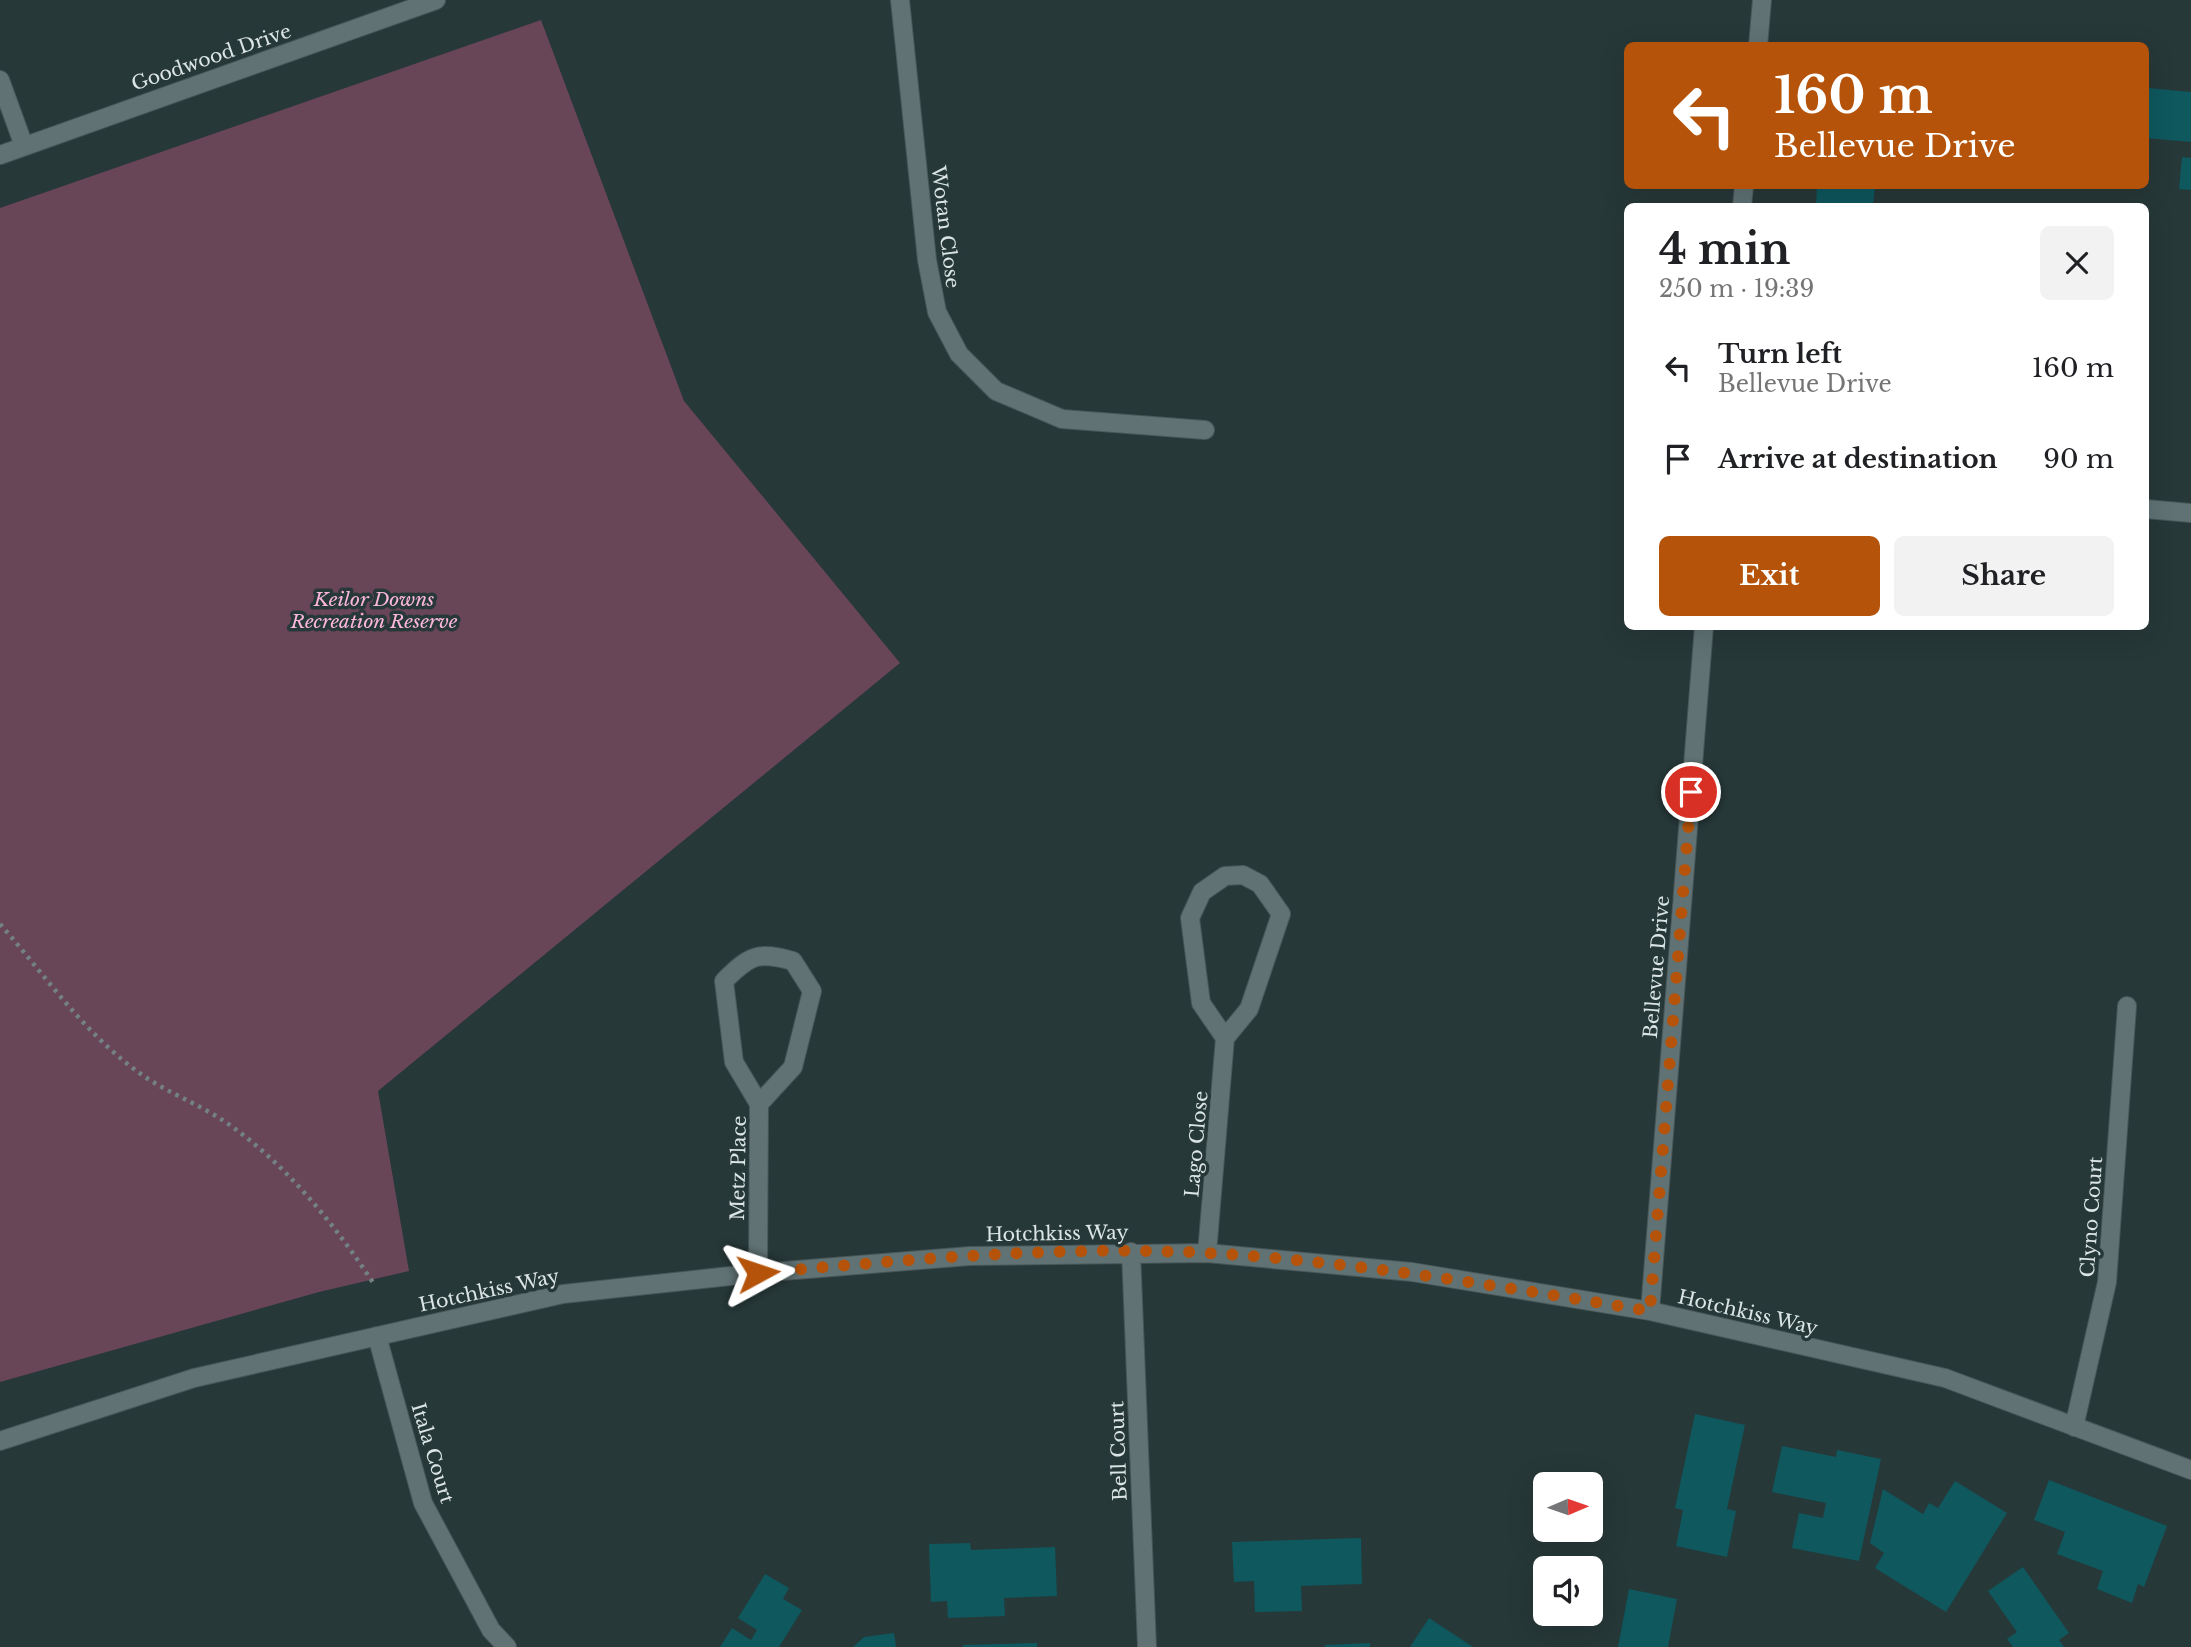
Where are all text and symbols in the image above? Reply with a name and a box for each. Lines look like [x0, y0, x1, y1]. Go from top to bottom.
street label: Goodwood Drive [128, 19, 294, 96]
text: 160 m [1774, 65, 1933, 126]
icon: left [1659, 70, 1750, 161]
text: Bellevue Drive [1774, 126, 2016, 166]
street label: Wotan Close [926, 164, 964, 289]
text: 4 min [1659, 223, 1790, 275]
button: close [2040, 226, 2114, 300]
text: 250 m · 19:39 [1659, 275, 1814, 303]
text: Turn left [1718, 338, 1842, 370]
icon: left [1659, 349, 1697, 387]
text: 160 m [2032, 352, 2114, 384]
text: Bellevue Drive [1718, 370, 1892, 398]
icon: arrive [1659, 440, 1697, 478]
text: Arrive at destination [1718, 443, 1998, 475]
text: 90 m [2043, 443, 2114, 475]
button: Exit [1659, 536, 1880, 616]
button: Share [1894, 536, 2114, 616]
park label: Keilor Downs Recreation Reserve [290, 588, 458, 633]
pin [1661, 762, 1721, 822]
icon: arrive [1672, 773, 1710, 811]
street label: Bellevue Drive [1639, 895, 1674, 1039]
street label: Lago Close [1180, 1090, 1213, 1198]
street label: Metz Place [726, 1115, 751, 1221]
street label: Clyno Court [2076, 1155, 2107, 1278]
street label: Hotchkiss Way [985, 1221, 1129, 1246]
position arrow [721, 1236, 795, 1310]
street label: Hotchkiss Way [417, 1264, 561, 1317]
street label: Hotchkiss Way [1676, 1285, 1820, 1340]
street label: Itala Court [406, 1400, 459, 1507]
street label: Bell Court [1105, 1400, 1132, 1501]
north arrow [1533, 1472, 1603, 1542]
map controls [1533, 1472, 1603, 1626]
button: sound [1533, 1556, 1603, 1626]

